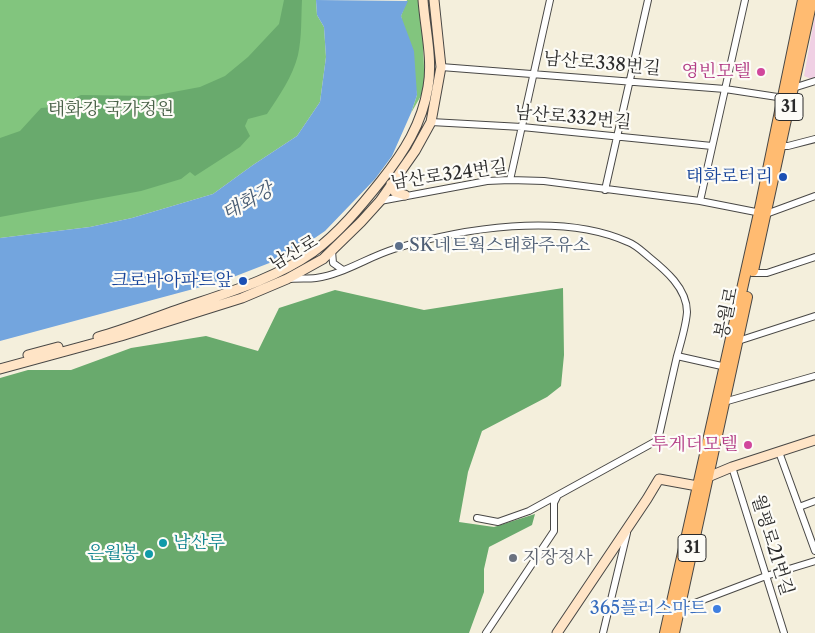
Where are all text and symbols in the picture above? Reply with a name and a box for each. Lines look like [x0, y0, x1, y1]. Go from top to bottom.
street label: 남산로338번길 [543, 48, 661, 80]
place label: 영빈모텔 [681, 61, 751, 83]
marker: 영빈모텔 [755, 66, 767, 78]
road number: 31 [775, 94, 803, 120]
park label: 태화강 국가정원 [48, 99, 174, 121]
street label: 남산로332번길 [514, 102, 632, 134]
street label: 남산로324번길 [389, 156, 509, 194]
place label: 태화로터리 [686, 166, 773, 188]
marker: 태화로터리 [777, 171, 789, 183]
water label: 태화강 [218, 179, 278, 225]
street label: 남산로 [266, 231, 322, 275]
place label: SK네트웍스태화주유소 [409, 235, 590, 257]
marker: SK네트웍스태화주유소 [393, 240, 405, 252]
place label: 크로바아파트앞 [111, 270, 233, 292]
marker: 크로바아파트앞 [237, 275, 249, 287]
street label: 봉월로 [711, 285, 743, 341]
place label: 투게더모텔 [651, 434, 738, 456]
marker: 투게더모텔 [742, 439, 754, 451]
street label: 월평로21번길 [746, 492, 798, 598]
place label: 남산루 [173, 532, 225, 554]
road number: 31 [678, 534, 706, 562]
marker: 남산루 [157, 537, 169, 549]
place label: 은월봉 [87, 543, 139, 565]
place label: 지장정사 [523, 547, 593, 569]
marker: 은월봉 [143, 548, 155, 560]
marker: 지장정사 [507, 552, 519, 564]
place label: 365플러스마트 [590, 598, 707, 620]
marker: 365플러스마트 [711, 603, 723, 615]

